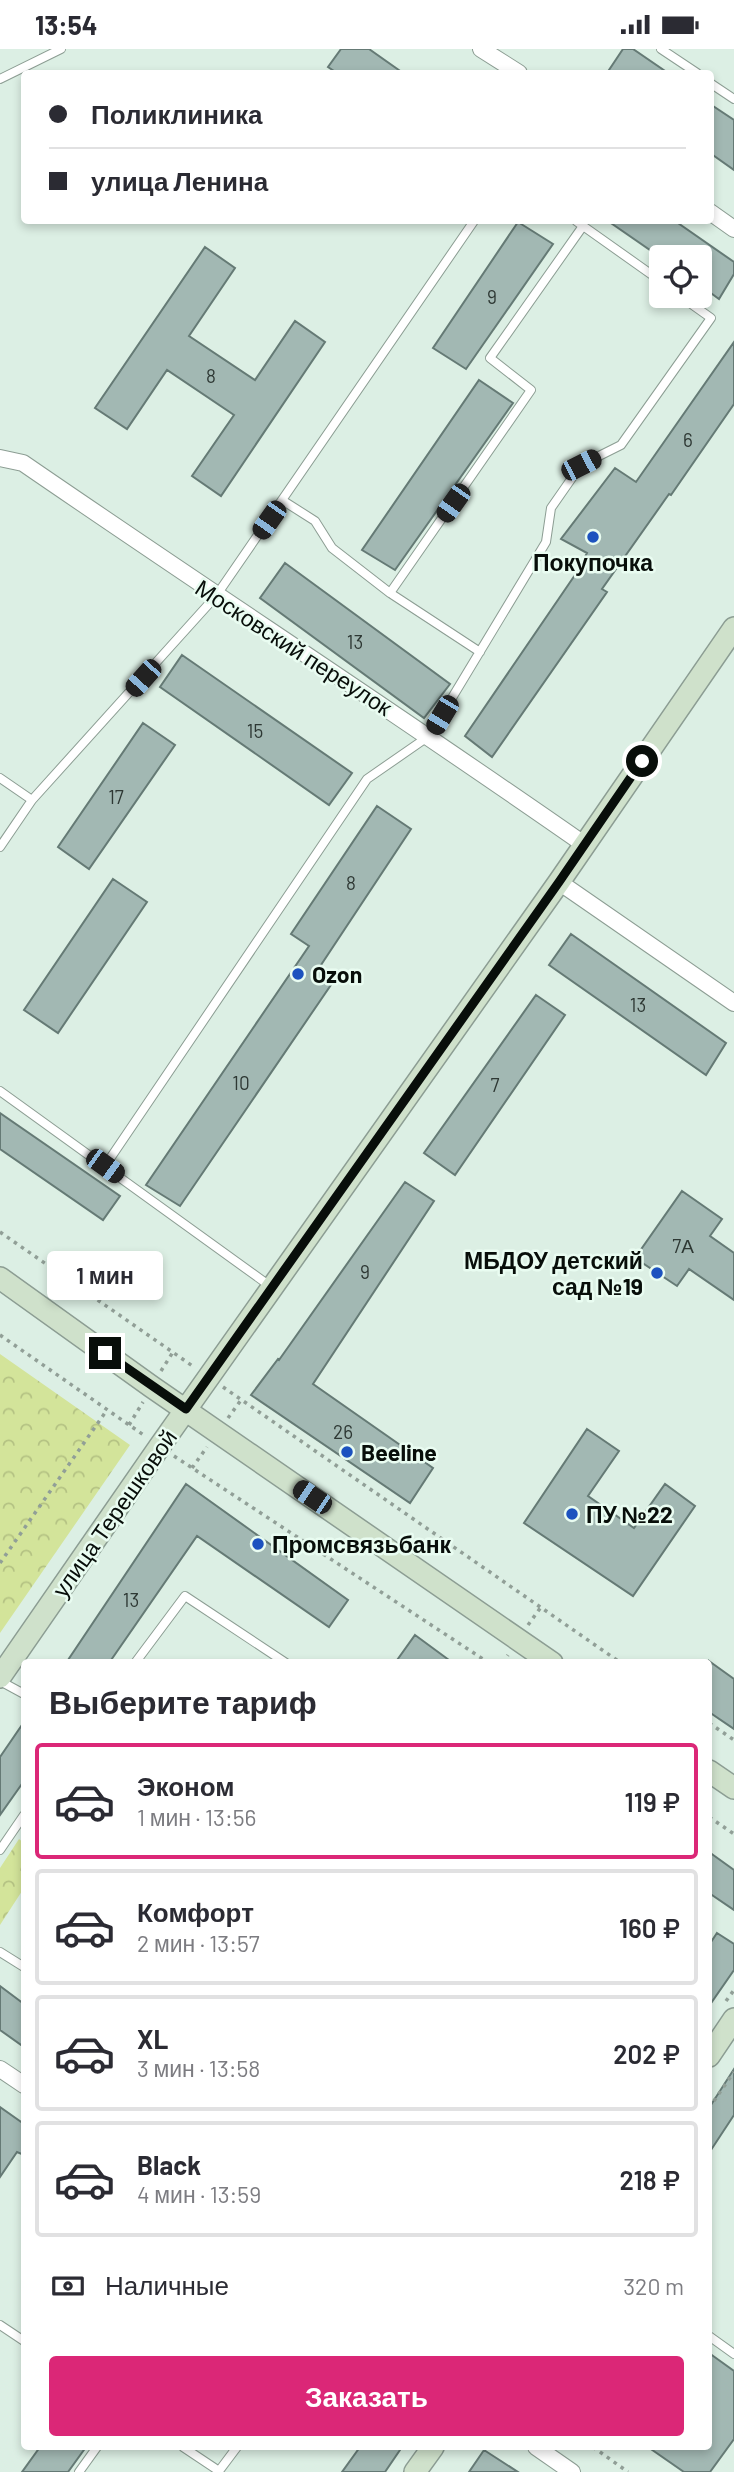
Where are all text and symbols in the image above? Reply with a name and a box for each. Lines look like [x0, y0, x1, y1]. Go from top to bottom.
text: 13:54 [35, 9, 97, 40]
text: Поликлиника [91, 98, 262, 129]
text: улица Ленина [91, 165, 268, 196]
map controls [649, 245, 712, 308]
button: locate [649, 245, 712, 308]
house number: 9 [487, 285, 497, 308]
house number: 8 [206, 364, 216, 387]
house number: 6 [683, 428, 693, 451]
car [558, 446, 605, 484]
car [433, 480, 474, 526]
car [249, 497, 290, 543]
marker: Покупочка [585, 529, 601, 545]
place label: Покупочка [533, 548, 653, 576]
street label: Московский переулок [190, 573, 398, 722]
house number: 13 [347, 630, 363, 653]
car [122, 655, 165, 701]
car [423, 692, 462, 738]
house number: 15 [247, 719, 263, 742]
route start [626, 745, 658, 777]
house number: 17 [108, 785, 124, 808]
house number: 8 [346, 871, 356, 894]
place label: Ozon [312, 960, 362, 988]
marker: Ozon [290, 966, 306, 982]
house number: 13 [630, 993, 646, 1016]
house number: 10 [232, 1071, 250, 1094]
house number: 7 [491, 1073, 500, 1096]
car [82, 1145, 129, 1187]
house number: 7А [672, 1234, 694, 1257]
place label: МБДОУ детский сад №19 [464, 1246, 643, 1300]
callout: 1 мин [47, 1251, 163, 1301]
house number: 9 [360, 1260, 370, 1283]
text: 1 мин [76, 1261, 134, 1289]
marker: МБДОУ детский сад №19 [649, 1265, 665, 1281]
route end [89, 1337, 121, 1369]
house number: 26 [333, 1420, 353, 1443]
street label: улица Терешковой [46, 1424, 182, 1602]
place label: Beeline [361, 1438, 437, 1466]
marker: Beeline [339, 1444, 355, 1460]
car [289, 1477, 336, 1517]
place label: ПУ №22 [586, 1500, 673, 1528]
marker: ПУ №22 [564, 1506, 580, 1522]
place label: Промсвязьбанк [272, 1530, 452, 1558]
marker: Промсвязьбанк [250, 1536, 266, 1552]
house number: 13 [123, 1588, 139, 1611]
text: Выберите тариф [49, 1682, 317, 1720]
icon: car [53, 1770, 116, 1833]
text: Эконом [137, 1770, 235, 1801]
text: 119 ₽ [624, 1786, 680, 1817]
text: 1 мин · 13:56 [137, 1803, 256, 1831]
icon: car [53, 1896, 116, 1959]
text: Комфорт [137, 1896, 254, 1927]
text: 160 ₽ [619, 1912, 680, 1943]
text: 2 мин · 13:57 [137, 1929, 260, 1957]
icon: car [53, 2022, 116, 2085]
text: XL [137, 2023, 168, 2054]
text: 202 ₽ [613, 2038, 680, 2069]
text: 3 мин · 13:58 [137, 2054, 260, 2082]
icon: car [53, 2148, 116, 2211]
text: Black [137, 2149, 201, 2180]
text: 218 ₽ [619, 2164, 680, 2195]
text: 4 мин · 13:59 [137, 2180, 261, 2208]
icon: cash [49, 2267, 87, 2305]
text: Наличные [105, 2269, 229, 2300]
text: 320 m [623, 2272, 684, 2300]
button: Заказать [49, 2356, 684, 2436]

